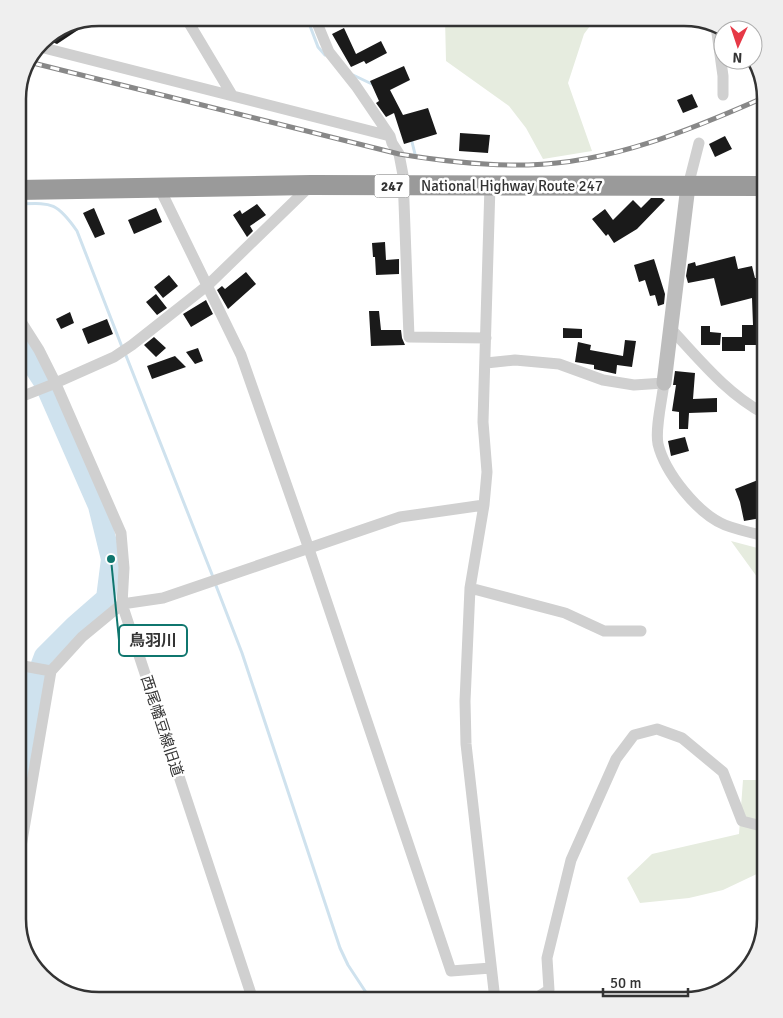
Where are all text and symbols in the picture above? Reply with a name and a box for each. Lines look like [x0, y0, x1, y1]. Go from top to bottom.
north arrow [713, 20, 763, 70]
text: N [732, 49, 743, 66]
road number: 247 [374, 175, 410, 198]
street label: National Highway Route 247 [421, 177, 603, 195]
callout: 鳥羽川 [119, 625, 187, 656]
text: 鳥羽川 [129, 631, 177, 651]
street label: 西尾幡豆線旧道 [137, 673, 187, 779]
scale bar [603, 966, 688, 998]
text: 50 m [610, 974, 641, 992]

